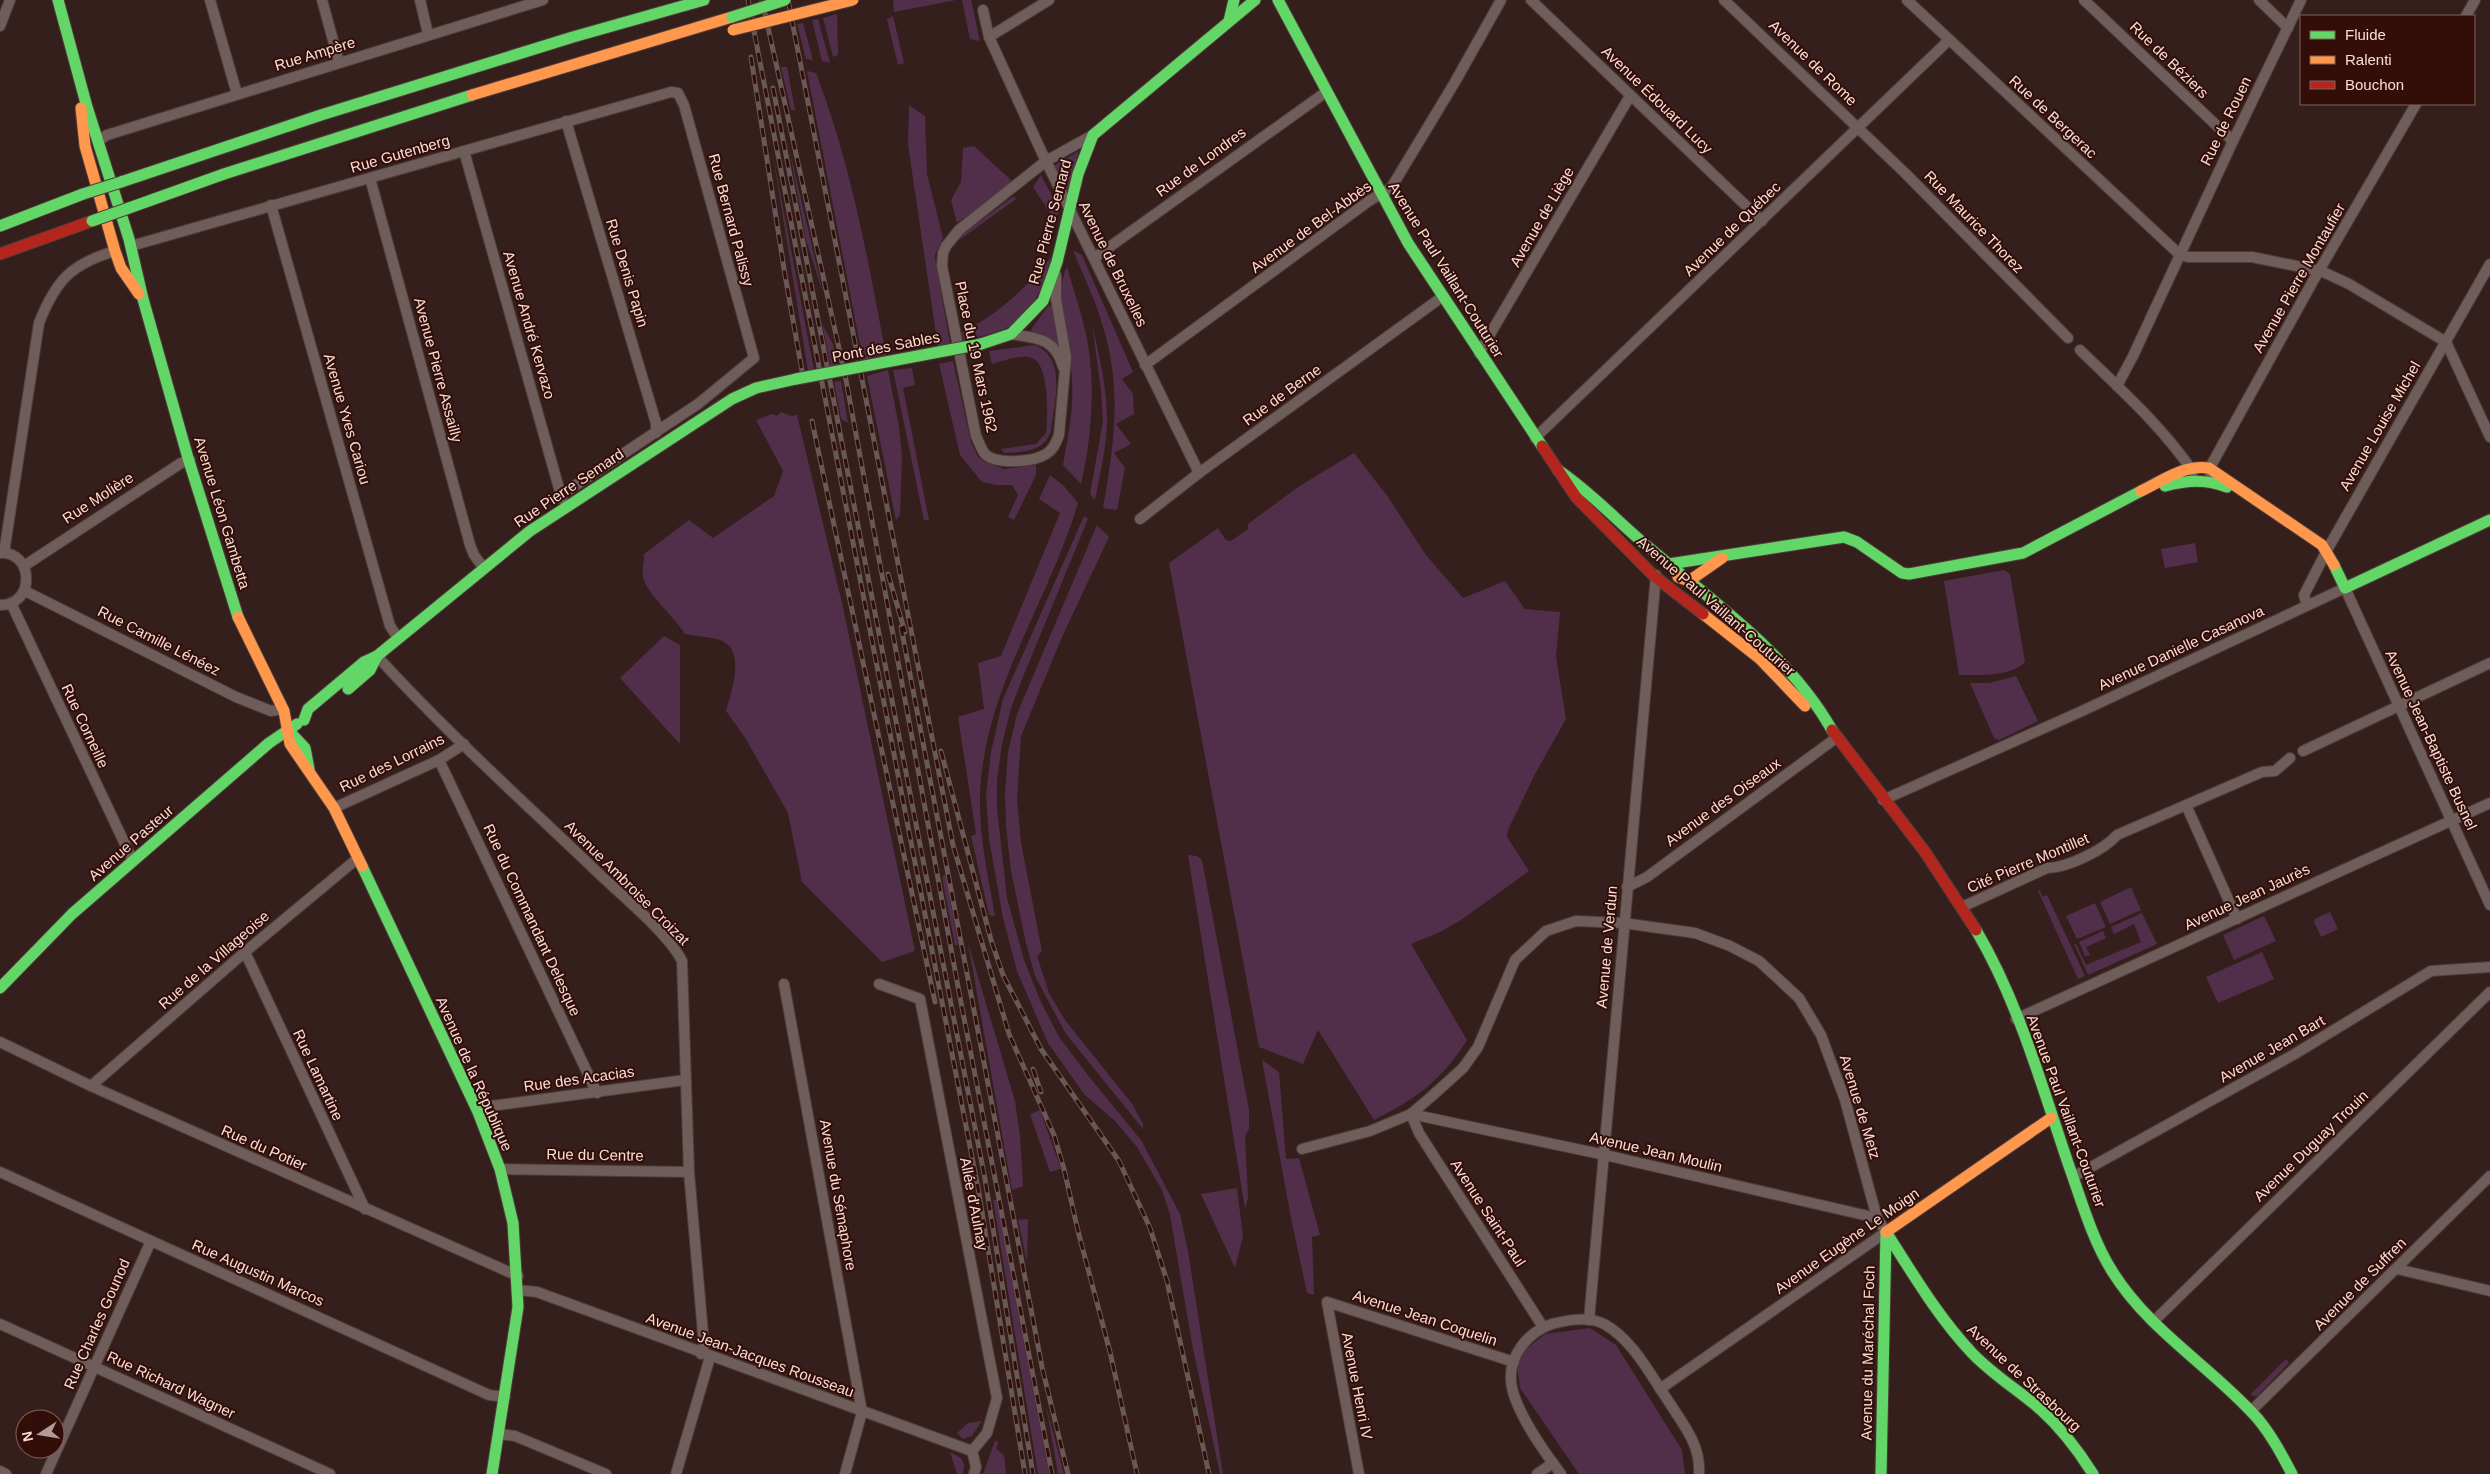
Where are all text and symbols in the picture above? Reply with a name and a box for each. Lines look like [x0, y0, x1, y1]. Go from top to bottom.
legend [2300, 15, 2475, 105]
street label: Avenue de Rome [1766, 16, 1861, 109]
street label: Rue de Béziers [2127, 18, 2212, 101]
text: Fluide [2345, 26, 2386, 43]
street label: Rue Ampère [272, 33, 357, 74]
street label: Avenue Édouard Lucy [1598, 42, 1717, 157]
text: Ralenti [2345, 51, 2392, 68]
street label: Rue de Bergerac [2006, 72, 2101, 162]
street label: Rue de Rouen [2197, 74, 2254, 168]
text: Bouchon [2345, 76, 2404, 93]
street label: Rue de Londres [1153, 123, 1249, 200]
street label: Rue Gutenberg [348, 131, 452, 176]
street label: Rue Bernard Palissy [706, 152, 758, 289]
street label: Rue Pierre Semard [1025, 158, 1074, 286]
street label: Avenue de Liège [1506, 164, 1577, 270]
street label: Rue Maurice Thorez [1921, 167, 2028, 276]
street label: Avenue de Bel-Abbès [1247, 177, 1374, 276]
street label: Avenue de Québec [1680, 178, 1784, 279]
street label: Avenue Paul Vaillant-Couturier [1385, 179, 1508, 361]
street label: Avenue de Bruxelles [1076, 198, 1151, 329]
street label: Avenue Pierre Montaufier [2249, 200, 2348, 356]
street label: Rue Denis Papin [603, 217, 652, 329]
street label: Avenue André Kervazo [500, 249, 559, 401]
street label: Place du 19 Mars 1962 [952, 280, 1001, 434]
street label: Avenue Pierre Assailly [411, 296, 466, 444]
street label: Pont des Sables [831, 328, 941, 365]
street label: Avenue Yves Cariou [321, 351, 374, 486]
street label: Avenue Louise Michel [2336, 358, 2424, 493]
street label: Rue de Berne [1239, 361, 1324, 429]
street label: Avenue Léon Gambetta [191, 435, 254, 592]
street label: Rue Pierre Semard [511, 445, 627, 531]
street label: Rue Molière [59, 468, 136, 527]
street label: Avenue Paul Vaillant-Couturier [1634, 532, 1799, 679]
street label: Avenue Danielle Casanova [2095, 601, 2267, 693]
street label: Rue Camille Lénéez [95, 602, 223, 679]
street label: Avenue Jean-Baptiste Busnel [2382, 647, 2481, 832]
street label: Rue Corneille [59, 681, 112, 771]
street label: Rue des Lorrains [337, 730, 447, 795]
street label: Avenue des Oiseaux [1662, 754, 1784, 849]
street label: Avenue Pasteur [85, 801, 176, 884]
street label: Avenue Ambroise Croizat [562, 817, 694, 949]
street label: Rue du Commandant Delesque [480, 821, 585, 1019]
street label: Cité Pierre Montillet [1964, 829, 2092, 896]
street label: Avenue Jean Jaurès [2181, 860, 2312, 933]
street label: Avenue de Verdun [1593, 885, 1620, 1009]
street label: Rue de la Villageoise [155, 907, 272, 1012]
street label: Avenue de la République [433, 994, 516, 1154]
street label: Avenue Jean Bart [2216, 1011, 2328, 1086]
street label: Avenue Paul Vaillant-Couturier [2024, 1012, 2109, 1209]
street label: Rue Lamartine [290, 1027, 347, 1123]
street label: Avenue de Metz [1837, 1053, 1884, 1161]
street label: Rue des Acacias [522, 1062, 635, 1095]
street label: Avenue Duguay Trouin [2250, 1087, 2371, 1205]
street label: Avenue du Sémaphore [817, 1118, 860, 1272]
street label: Rue du Potier [219, 1121, 310, 1174]
street label: Avenue Jean Moulin [1588, 1128, 1724, 1175]
street label: Rue du Centre [546, 1145, 644, 1164]
street label: Allée d'Aulnay [957, 1156, 992, 1252]
street label: Avenue Saint-Paul [1448, 1156, 1529, 1269]
street label: Avenue Eugène Le Moign [1771, 1184, 1922, 1297]
street label: Avenue de Suffren [2310, 1234, 2409, 1333]
street label: Rue Augustin Marcos [190, 1236, 327, 1309]
street label: Rue Charles Gounod [60, 1256, 133, 1392]
street label: Avenue du Maréchal Foch [1857, 1265, 1878, 1441]
street label: Avenue Jean Coquelin [1351, 1286, 1499, 1349]
street label: Avenue Jean-Jacques Rousseau [644, 1309, 856, 1400]
street label: Avenue de Strasbourg [1964, 1321, 2085, 1435]
street label: Avenue Henri IV [1339, 1331, 1376, 1441]
street label: Rue Richard Wagner [104, 1347, 238, 1422]
north arrow [15, 1409, 65, 1459]
text: N [18, 1430, 36, 1443]

